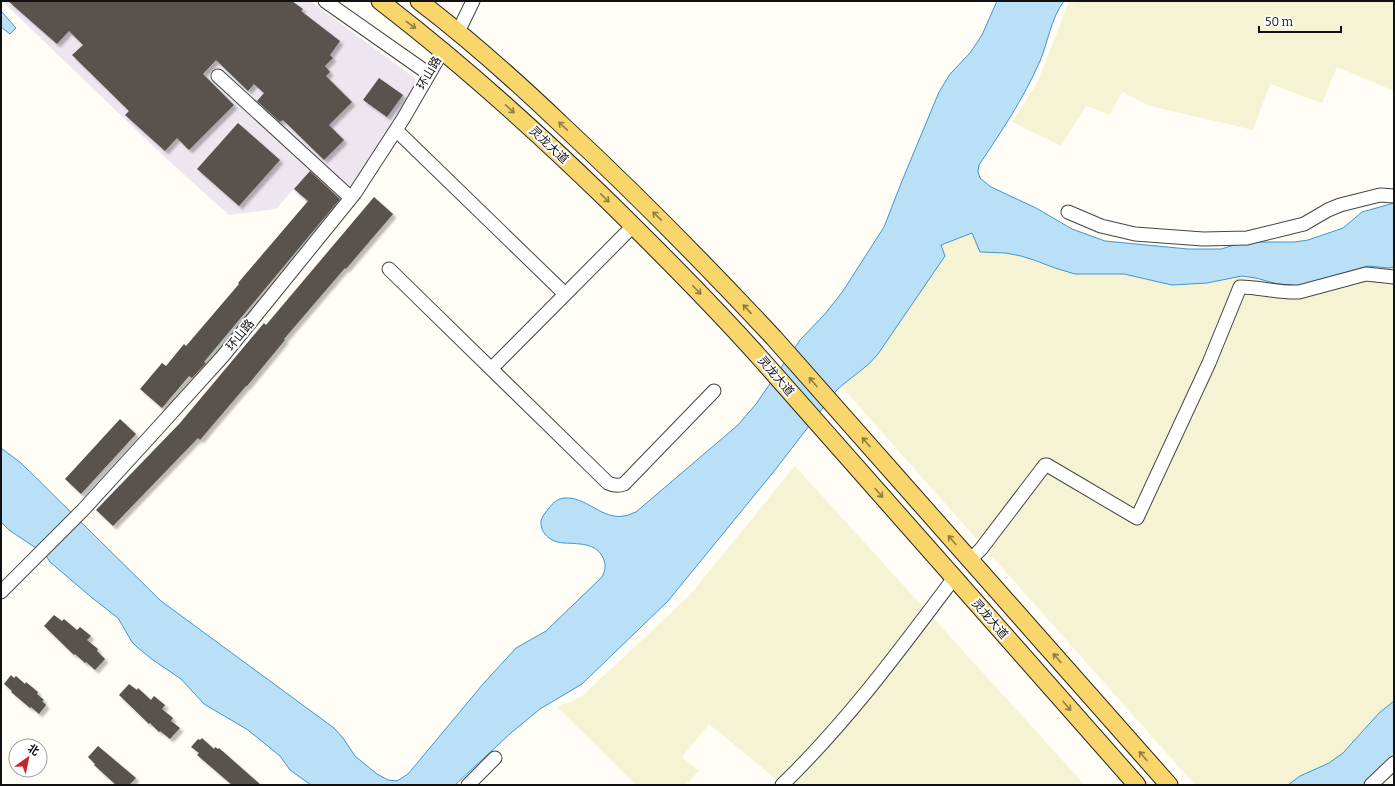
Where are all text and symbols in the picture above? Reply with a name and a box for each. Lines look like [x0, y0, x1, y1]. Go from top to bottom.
scale bar [1259, 8, 1341, 34]
text: 50 m [1265, 15, 1294, 29]
one-way arrow [406, 20, 417, 29]
street label: 环山路 [414, 54, 444, 92]
one-way arrow [505, 104, 515, 113]
one-way arrow [558, 121, 568, 130]
street label: 灵龙大道 [527, 124, 571, 166]
one-way arrow [600, 193, 610, 203]
one-way arrow [652, 211, 662, 221]
one-way arrow [692, 285, 701, 295]
one-way arrow [742, 304, 752, 314]
street label: 环山路 [223, 317, 257, 353]
street label: 灵龙大道 [755, 353, 797, 399]
one-way arrow [809, 377, 818, 388]
one-way arrow [862, 437, 871, 448]
one-way arrow [874, 488, 884, 498]
one-way arrow [948, 535, 957, 545]
street label: 灵龙大道 [969, 596, 1011, 642]
one-way arrow [1053, 654, 1062, 664]
one-way arrow [1062, 701, 1072, 711]
north arrow [8, 738, 48, 778]
text: 北 [25, 742, 41, 758]
one-way arrow [1138, 751, 1148, 761]

